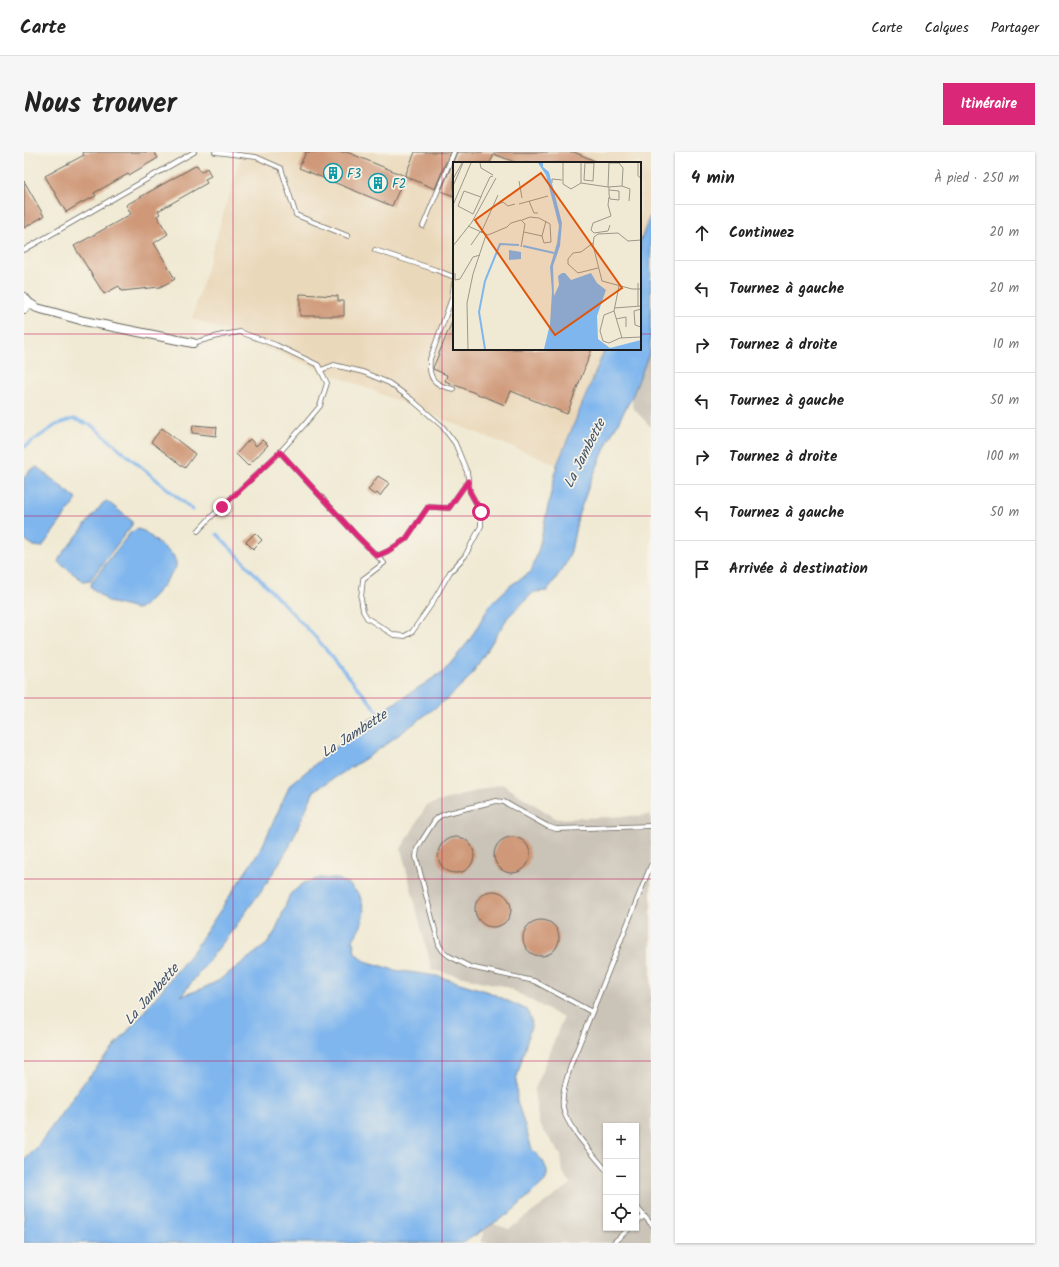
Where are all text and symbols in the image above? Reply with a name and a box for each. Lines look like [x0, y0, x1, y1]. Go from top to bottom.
text: Carte [20, 13, 66, 43]
text: Carte [871, 17, 903, 39]
text: Calques [925, 17, 969, 39]
text: Partager [991, 17, 1039, 39]
text: Nous trouver [24, 82, 177, 127]
button: Itinéraire [943, 83, 1035, 125]
building icon: F3 [322, 162, 344, 184]
inset map [453, 162, 641, 350]
place label: F3 [347, 164, 361, 185]
text: 4 min [691, 165, 735, 192]
text: À pied · 250 m [934, 168, 1019, 189]
building icon: F2 [367, 172, 389, 194]
place label: F2 [392, 174, 406, 195]
text: Continuez [729, 221, 794, 245]
icon: ahead [691, 222, 713, 244]
text: 20 m [989, 222, 1019, 243]
text: Tournez à gauche [729, 277, 844, 301]
icon: left [691, 278, 713, 300]
text: 20 m [989, 278, 1019, 299]
text: Tournez à droite [729, 333, 837, 357]
icon: right [691, 334, 713, 356]
text: 10 m [993, 334, 1019, 355]
text: Tournez à gauche [729, 389, 844, 413]
icon: left [691, 390, 713, 412]
text: 50 m [990, 390, 1019, 411]
water label: La Jambette [558, 414, 612, 492]
text: Tournez à droite [729, 445, 837, 469]
icon: right [691, 446, 713, 468]
text: 100 m [986, 446, 1019, 467]
route end [213, 498, 231, 516]
text: Tournez à gauche [729, 501, 844, 525]
icon: left [691, 502, 713, 524]
text: 50 m [990, 502, 1019, 523]
route start [472, 503, 490, 521]
text: Arrivée à destination [729, 557, 868, 581]
icon: arrive [691, 558, 713, 580]
water label: La Jambette [317, 703, 393, 763]
water label: La Jambette [119, 958, 186, 1030]
map controls [603, 1123, 639, 1231]
button: + [603, 1123, 639, 1159]
button: − [603, 1159, 639, 1195]
button: locate [603, 1195, 639, 1231]

